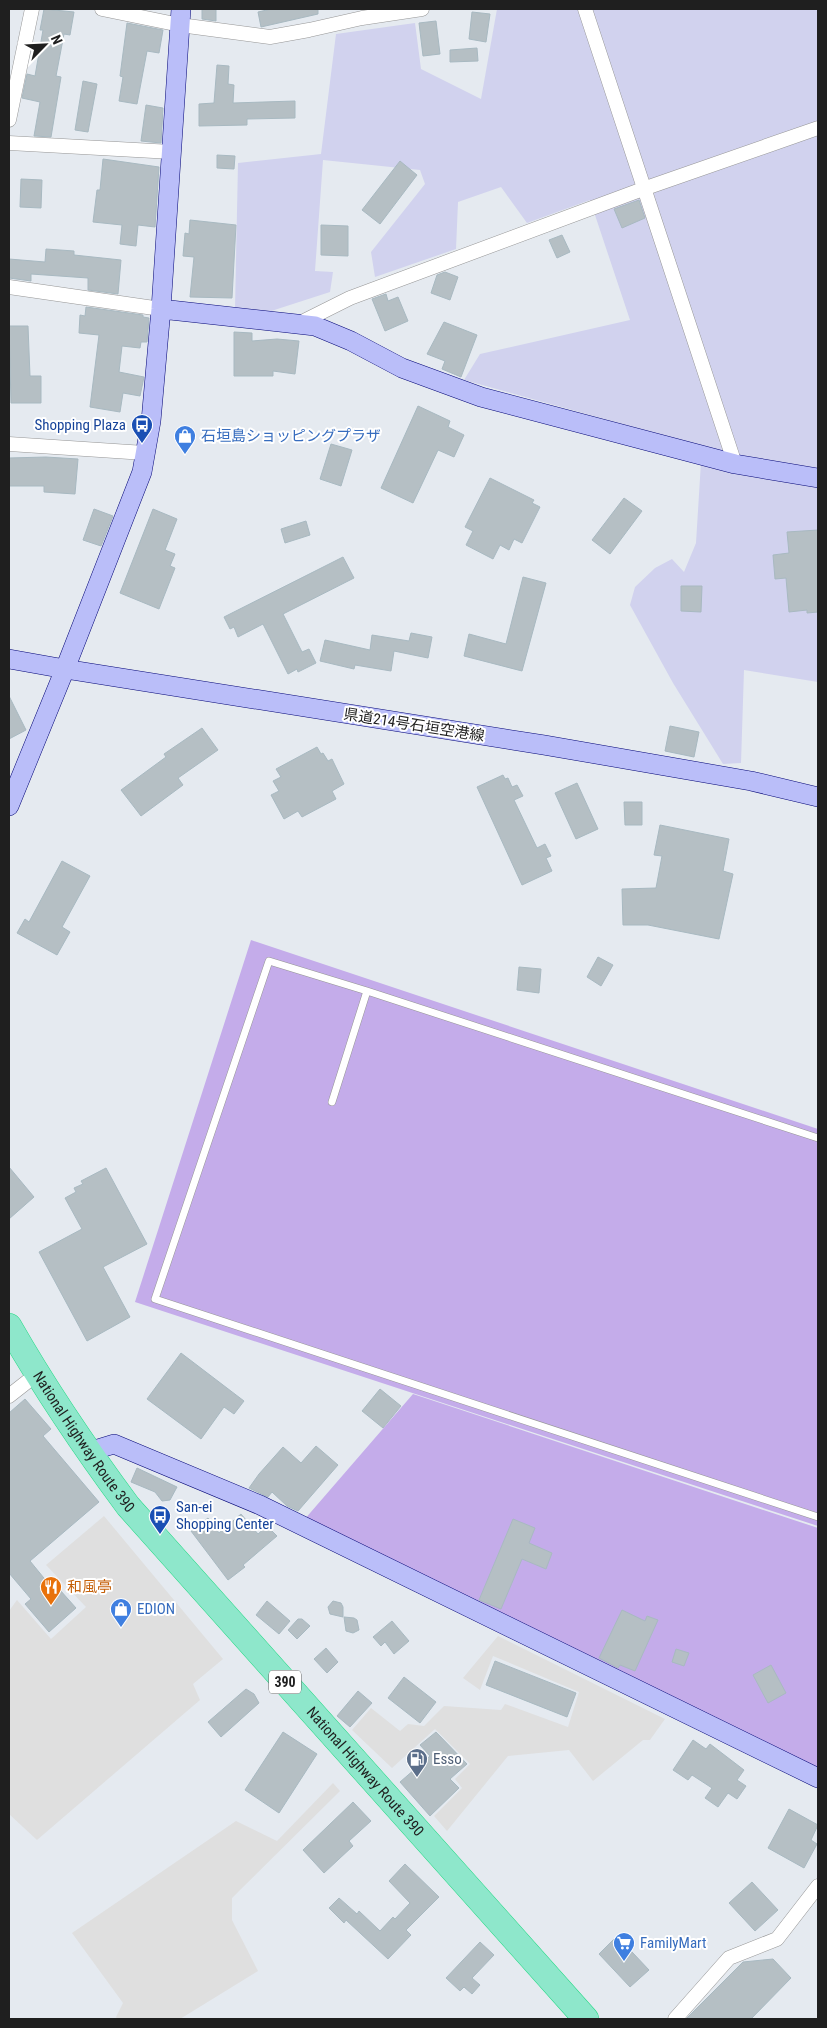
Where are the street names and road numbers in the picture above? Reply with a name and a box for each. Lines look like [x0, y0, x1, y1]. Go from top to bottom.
street label: 県道214号石垣空港線 [342, 705, 486, 745]
street label: National Highway Route 390 [29, 1368, 138, 1516]
road number: 390 [269, 1670, 301, 1694]
street label: National Highway Route 390 [303, 1703, 428, 1840]

